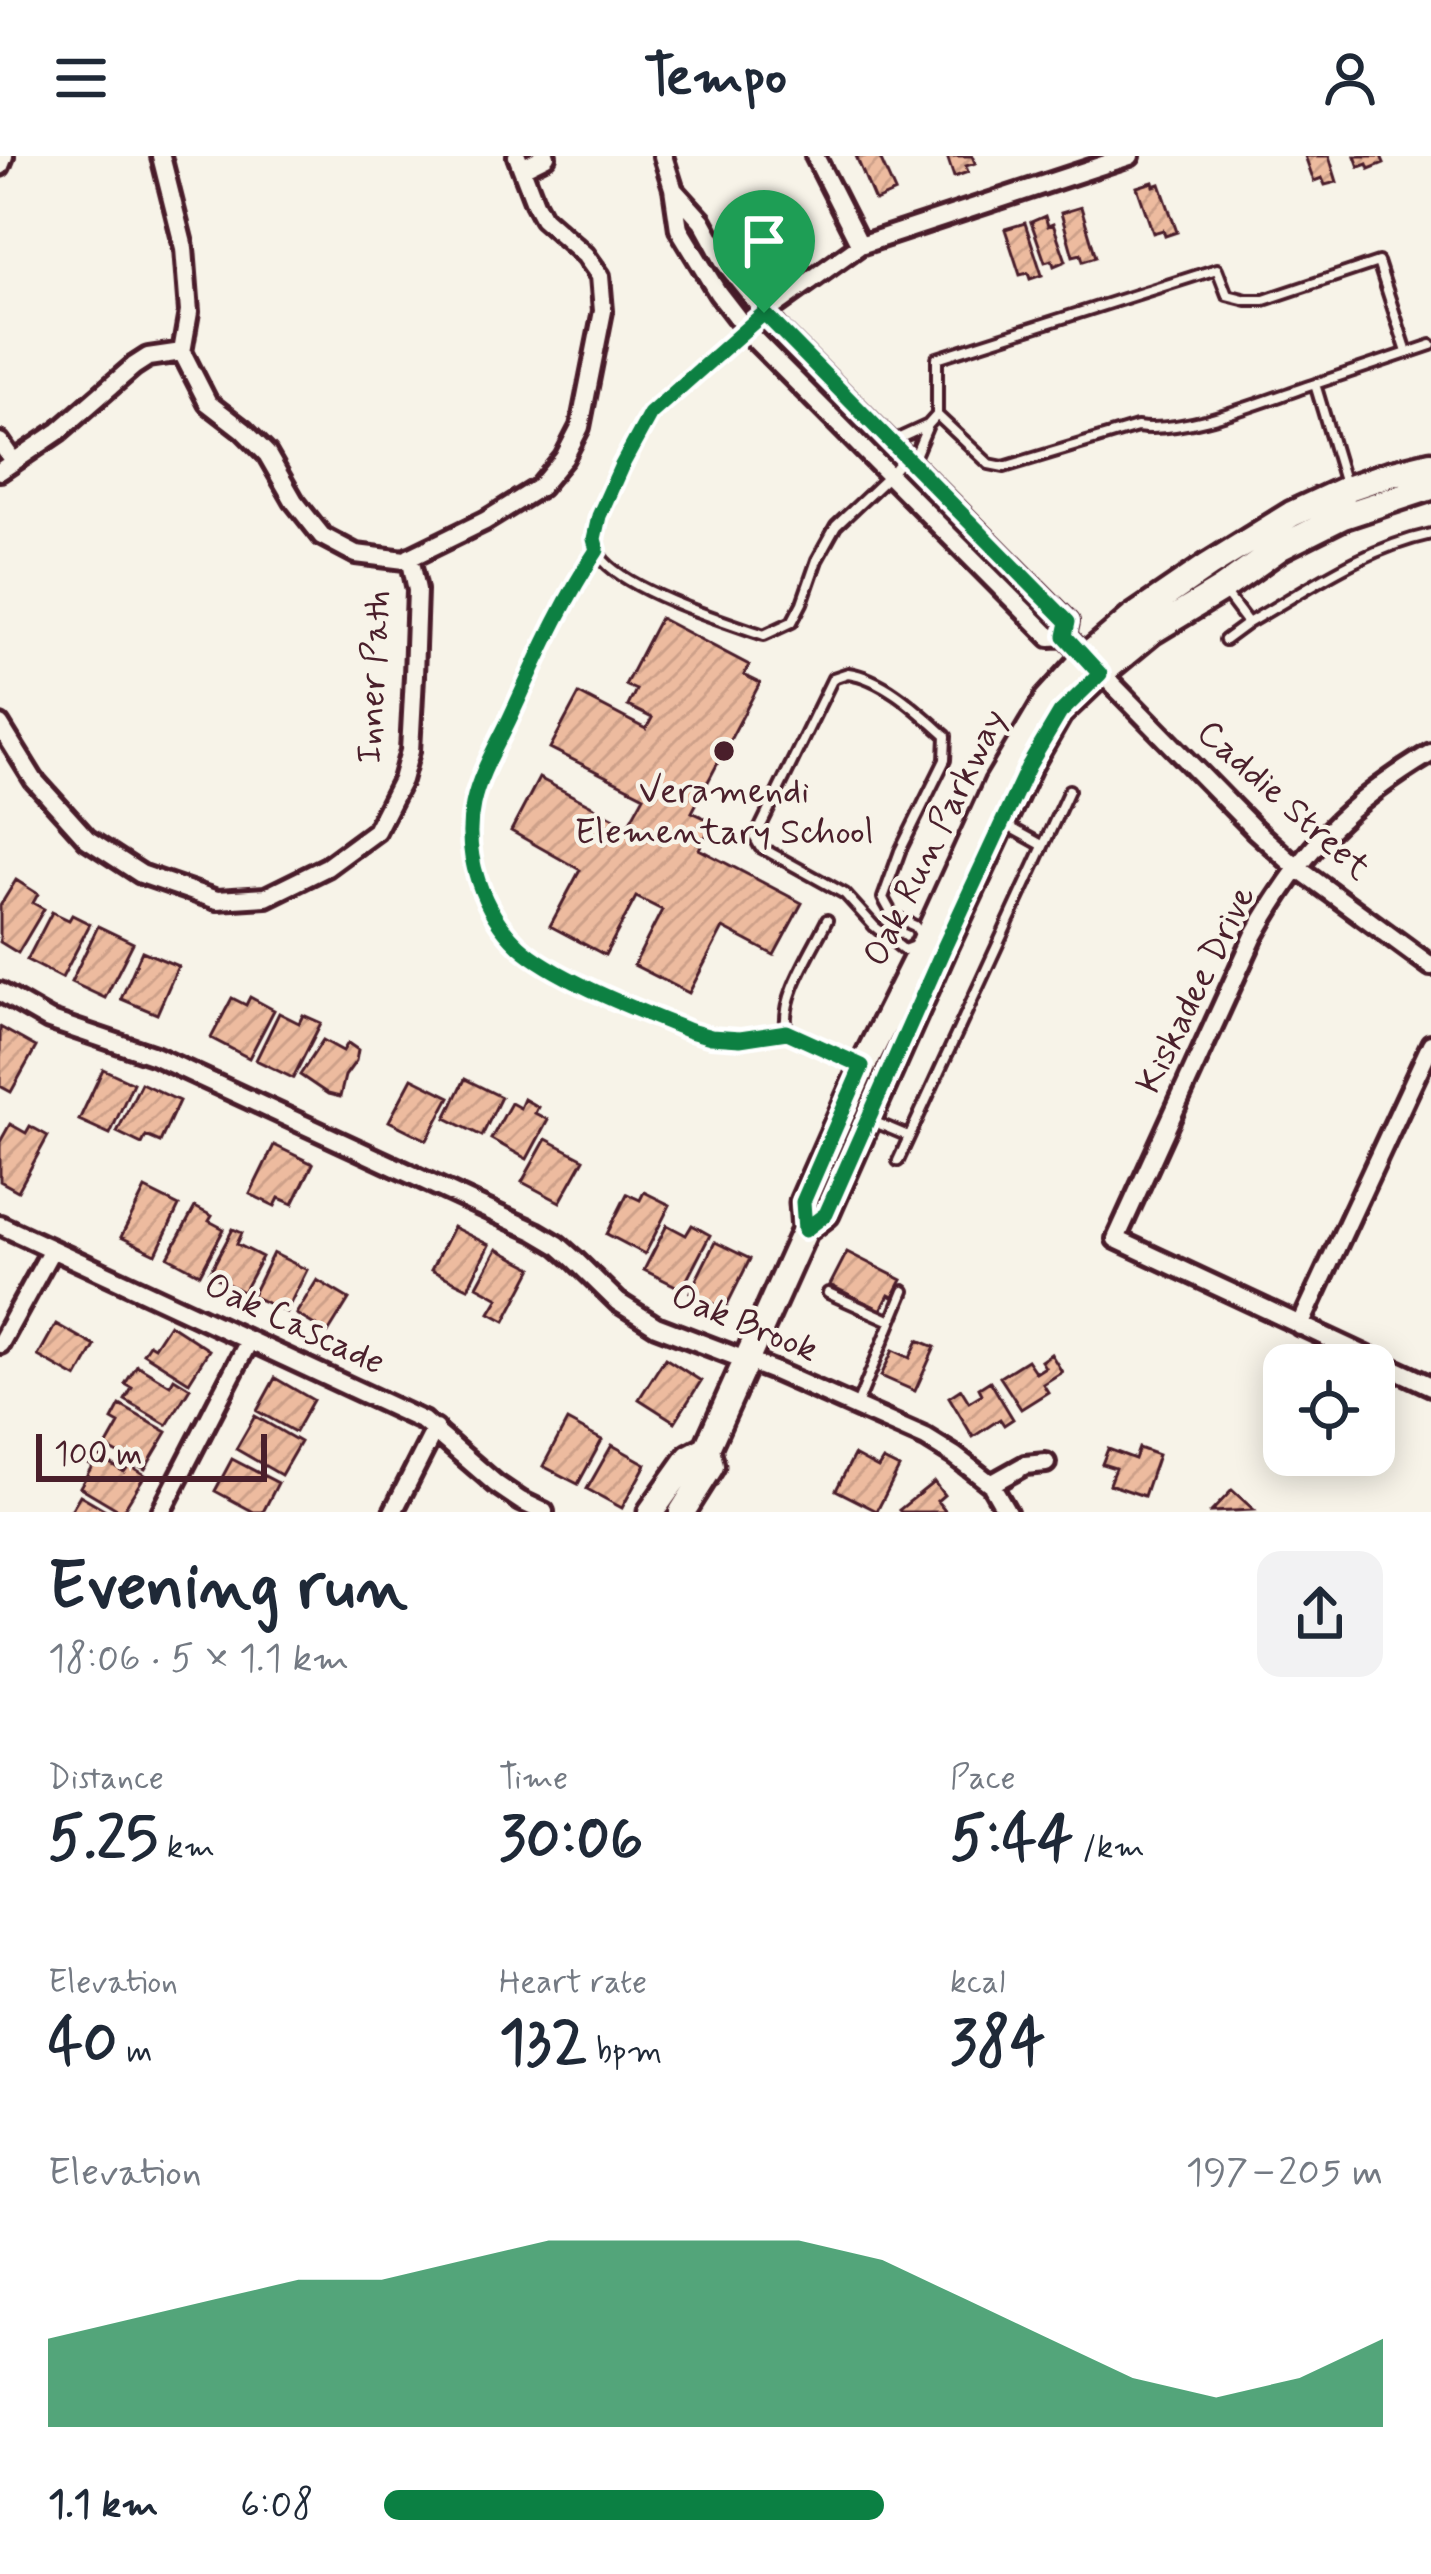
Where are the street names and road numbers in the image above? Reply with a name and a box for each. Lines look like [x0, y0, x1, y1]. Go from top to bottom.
street label: Inner Path [347, 589, 403, 765]
street label: Oak Run Parkway [853, 701, 1019, 975]
street label: Caddie Street [1186, 710, 1380, 892]
street label: Kiskadee Drive [1126, 878, 1268, 1102]
street label: Oak Cascade [196, 1263, 392, 1387]
street label: Oak Brook [664, 1273, 824, 1375]

